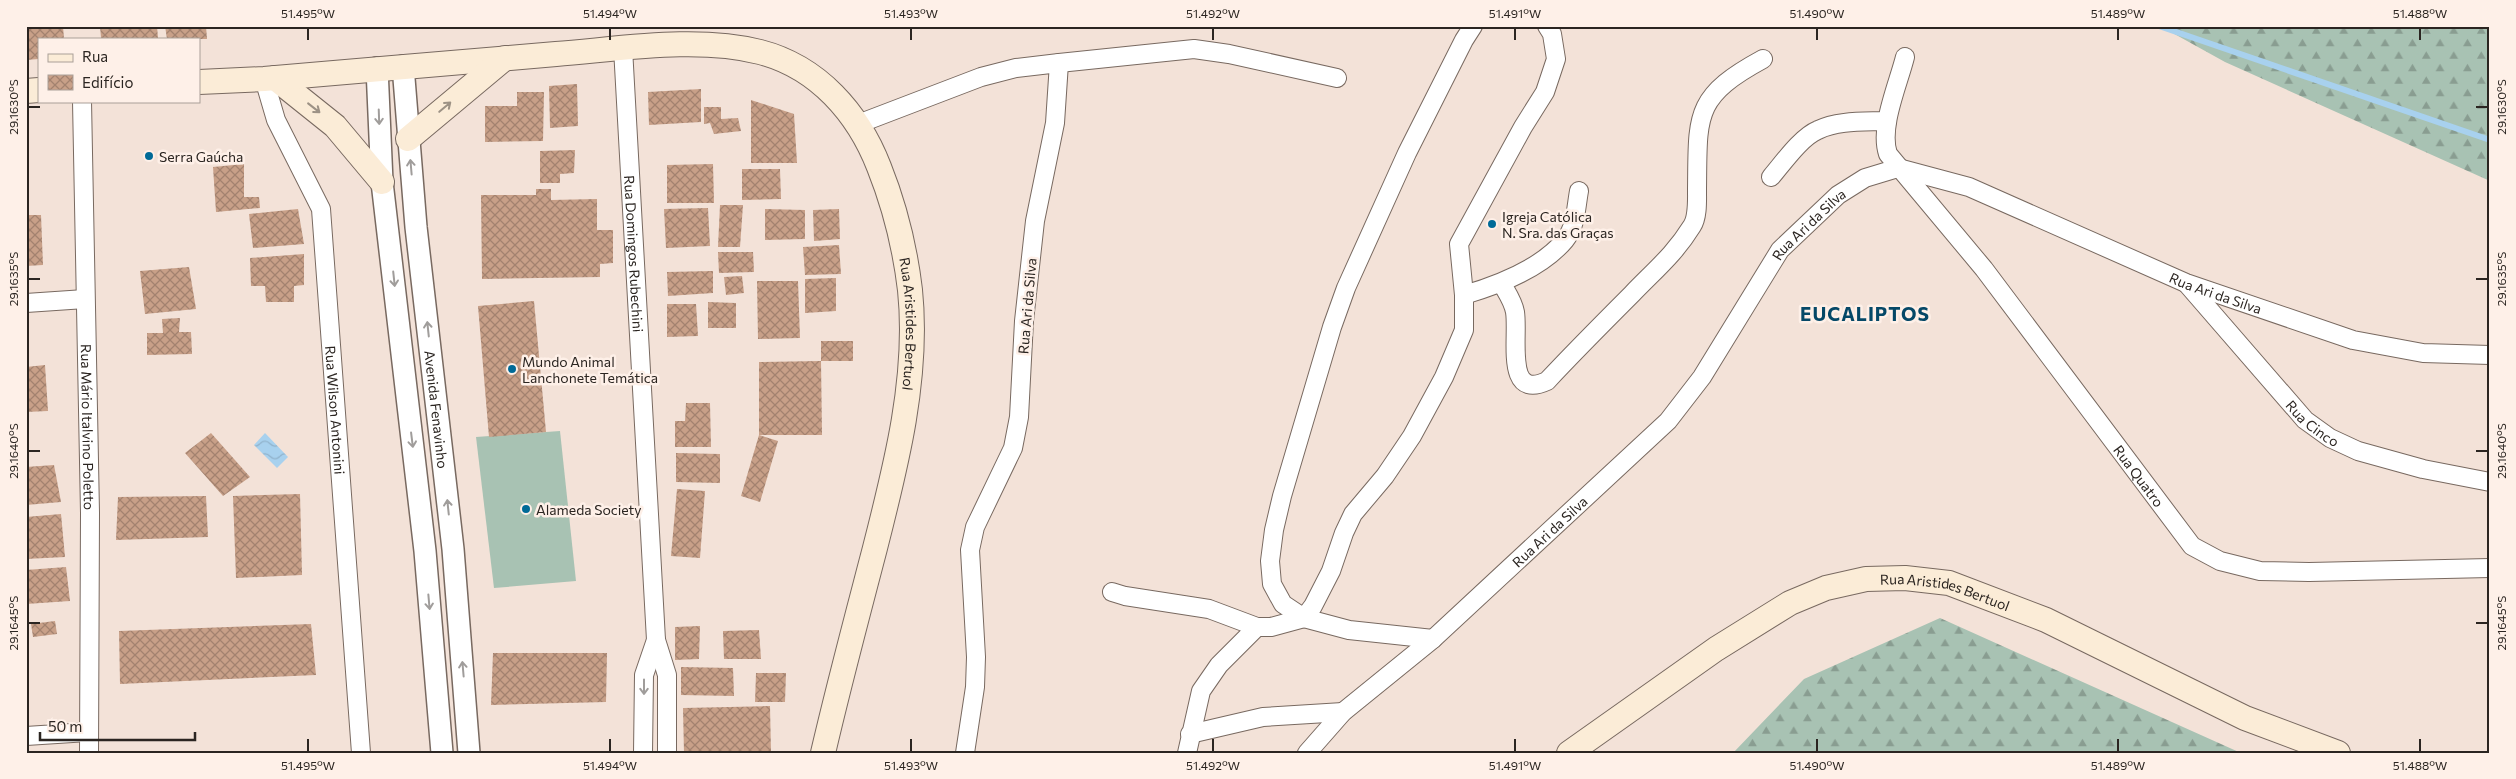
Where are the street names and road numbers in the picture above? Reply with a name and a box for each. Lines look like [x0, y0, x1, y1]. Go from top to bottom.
street label: Rua Domingos Rubechini [622, 175, 647, 333]
street label: Rua Ari da Silva [1768, 184, 1848, 263]
street label: Rua Aristides Bertuol [897, 256, 921, 392]
street label: Rua Ari da Silva [1014, 257, 1040, 355]
street label: Rua Ari da Silva [2167, 268, 2264, 317]
street label: Rua Mário Italvino Poletto [78, 344, 98, 510]
street label: Rua Wilson Antonini [323, 345, 349, 475]
street label: Avenida Fenavinho [422, 349, 452, 469]
street label: Rua Cinco [2283, 396, 2342, 449]
street label: Rua Quatro [2110, 441, 2168, 510]
street label: Rua Ari da Silva [1508, 492, 1590, 570]
street label: Rua Aristides Bertuol [1880, 569, 2012, 614]

